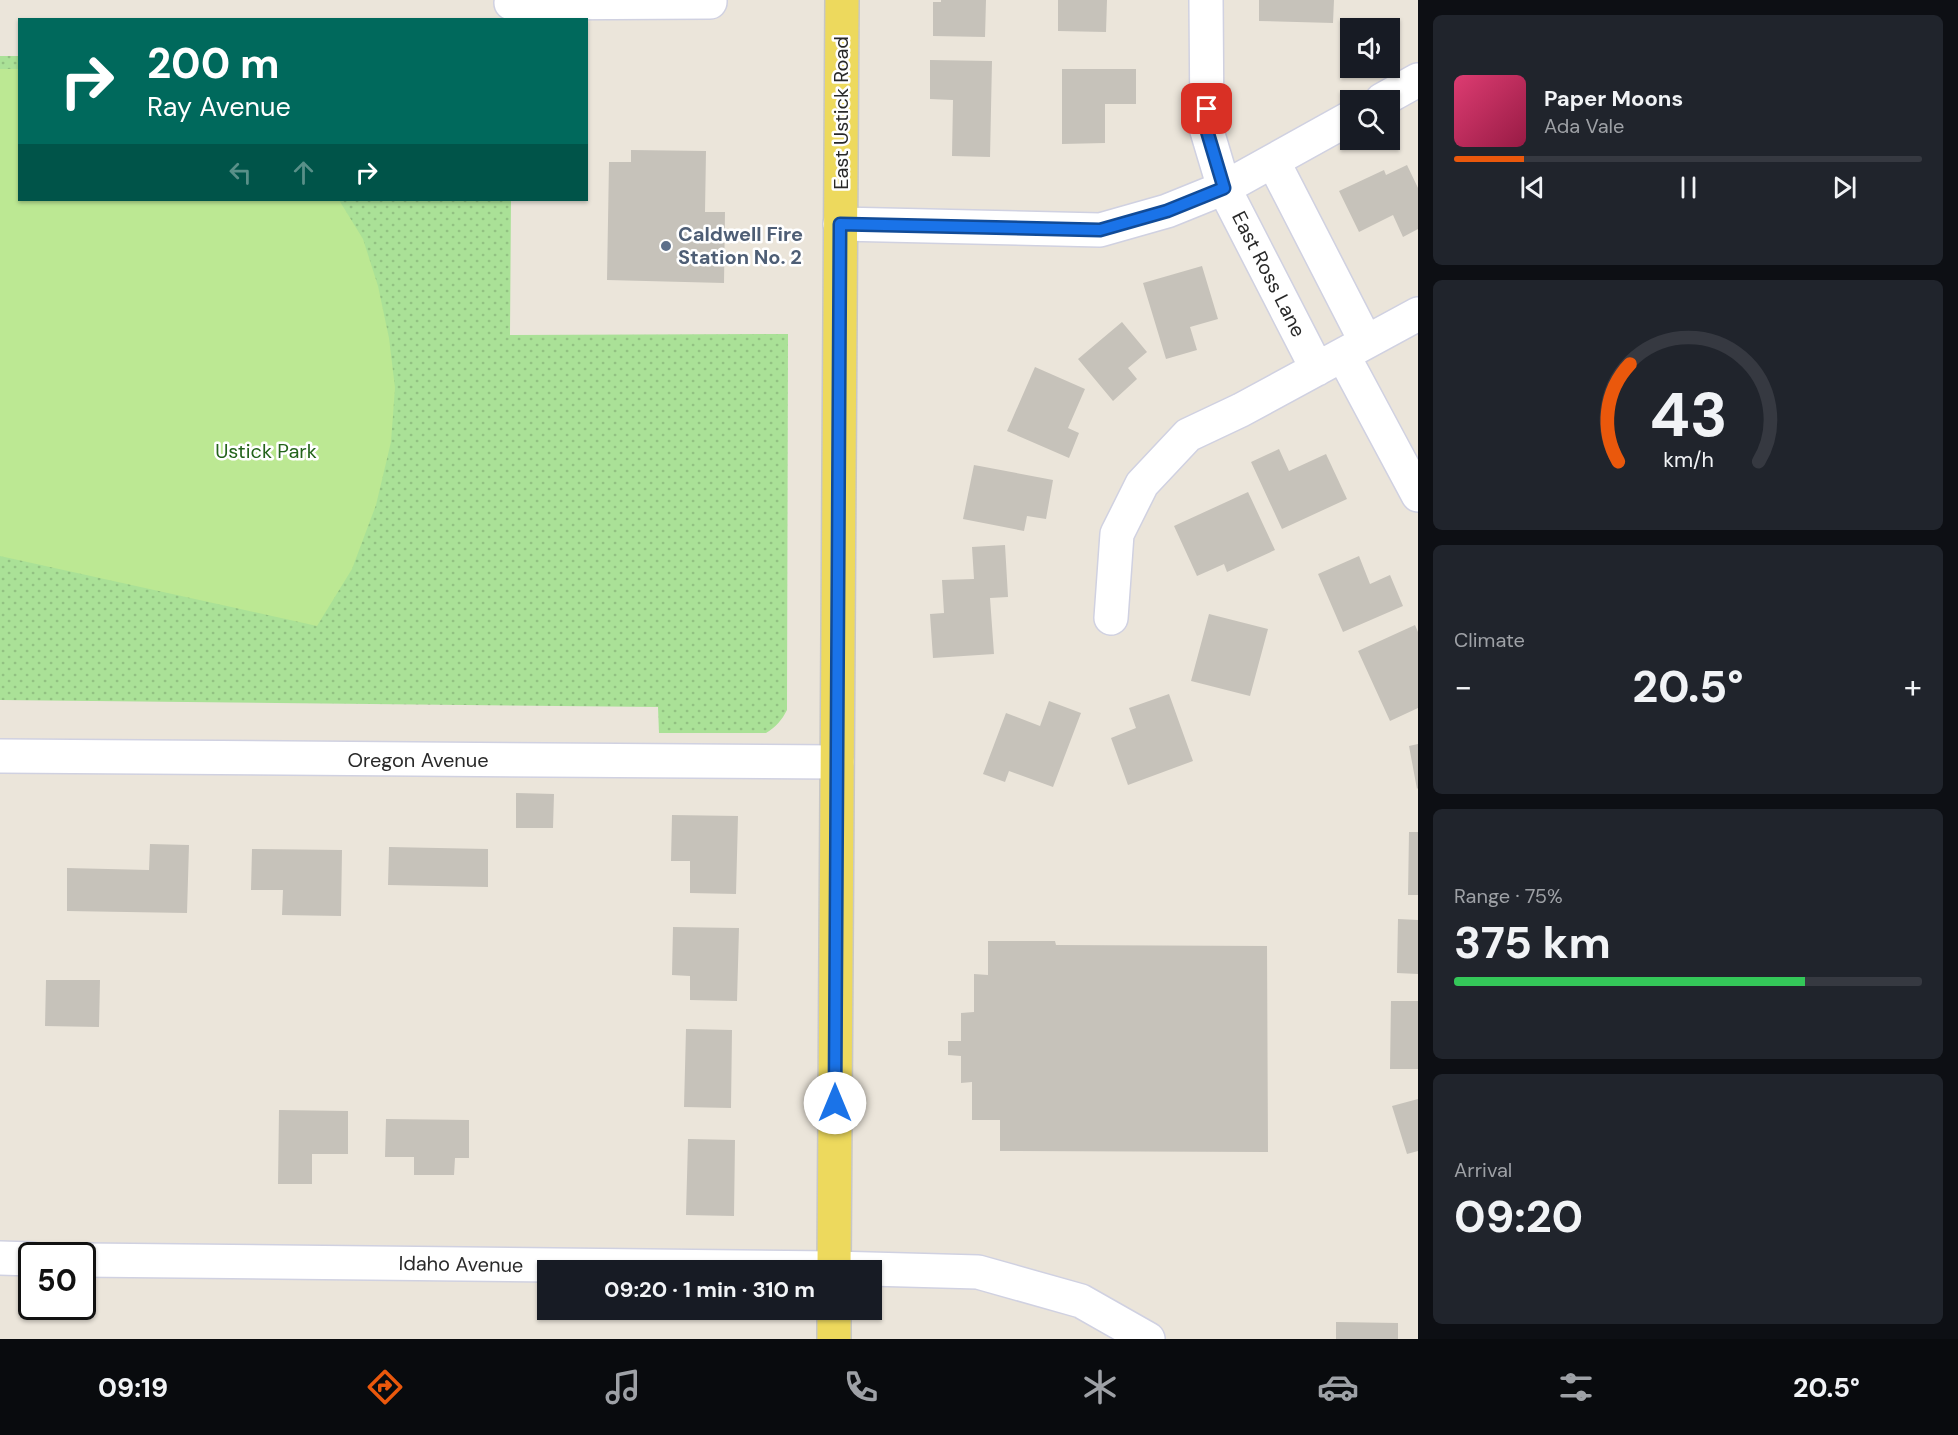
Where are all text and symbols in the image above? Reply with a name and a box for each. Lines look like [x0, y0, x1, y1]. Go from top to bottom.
map controls [1340, 18, 1400, 150]
button: sound [1340, 18, 1400, 78]
text: 200 m [147, 36, 280, 91]
street label: East Ustick Road [828, 36, 854, 190]
icon: right [48, 42, 126, 120]
pin [1181, 83, 1232, 134]
text: Paper Moons [1544, 84, 1683, 113]
text: Ray Avenue [147, 89, 291, 124]
button: search [1340, 90, 1400, 150]
icon: arrive [1190, 92, 1223, 125]
text: Ada Vale [1544, 113, 1624, 139]
icon: left [224, 156, 257, 189]
icon: ahead [287, 156, 320, 189]
icon: right [350, 156, 383, 189]
icon: previous [1516, 171, 1549, 204]
icon: pause [1672, 171, 1705, 204]
icon: next [1828, 171, 1861, 204]
street label: East Ross Lane [1226, 207, 1312, 341]
place label: Caldwell Fire Station No. 2 [678, 221, 803, 270]
marker: Caldwell Fire Station No. 2 [659, 239, 673, 253]
text: 43 [1649, 374, 1727, 455]
park label: Ustick Park [215, 438, 317, 464]
text: km/h [1663, 446, 1713, 474]
text: Climate [1454, 627, 1525, 653]
text: 20.5° [1632, 657, 1744, 716]
text: − [1454, 665, 1472, 708]
text: + [1904, 665, 1922, 708]
street label: Oregon Avenue [347, 747, 489, 773]
text: Range · 75% [1454, 883, 1563, 909]
text: 375 km [1454, 913, 1611, 972]
position arrow [803, 1071, 867, 1135]
text: Arrival [1454, 1157, 1512, 1183]
text: 09:20 [1454, 1187, 1583, 1246]
speed limit sign: 50 [18, 1242, 96, 1320]
street label: Idaho Avenue [398, 1250, 524, 1278]
text: 09:20 · 1 min · 310 m [604, 1275, 815, 1304]
icon: directions [364, 1366, 406, 1408]
icon: music [602, 1366, 644, 1408]
icon: phone [840, 1366, 882, 1408]
icon: climate [1079, 1366, 1121, 1408]
icon: car [1317, 1366, 1359, 1408]
icon: filters [1555, 1366, 1597, 1408]
text: 09:19 [98, 1370, 168, 1405]
text: 20.5° [1793, 1370, 1860, 1405]

